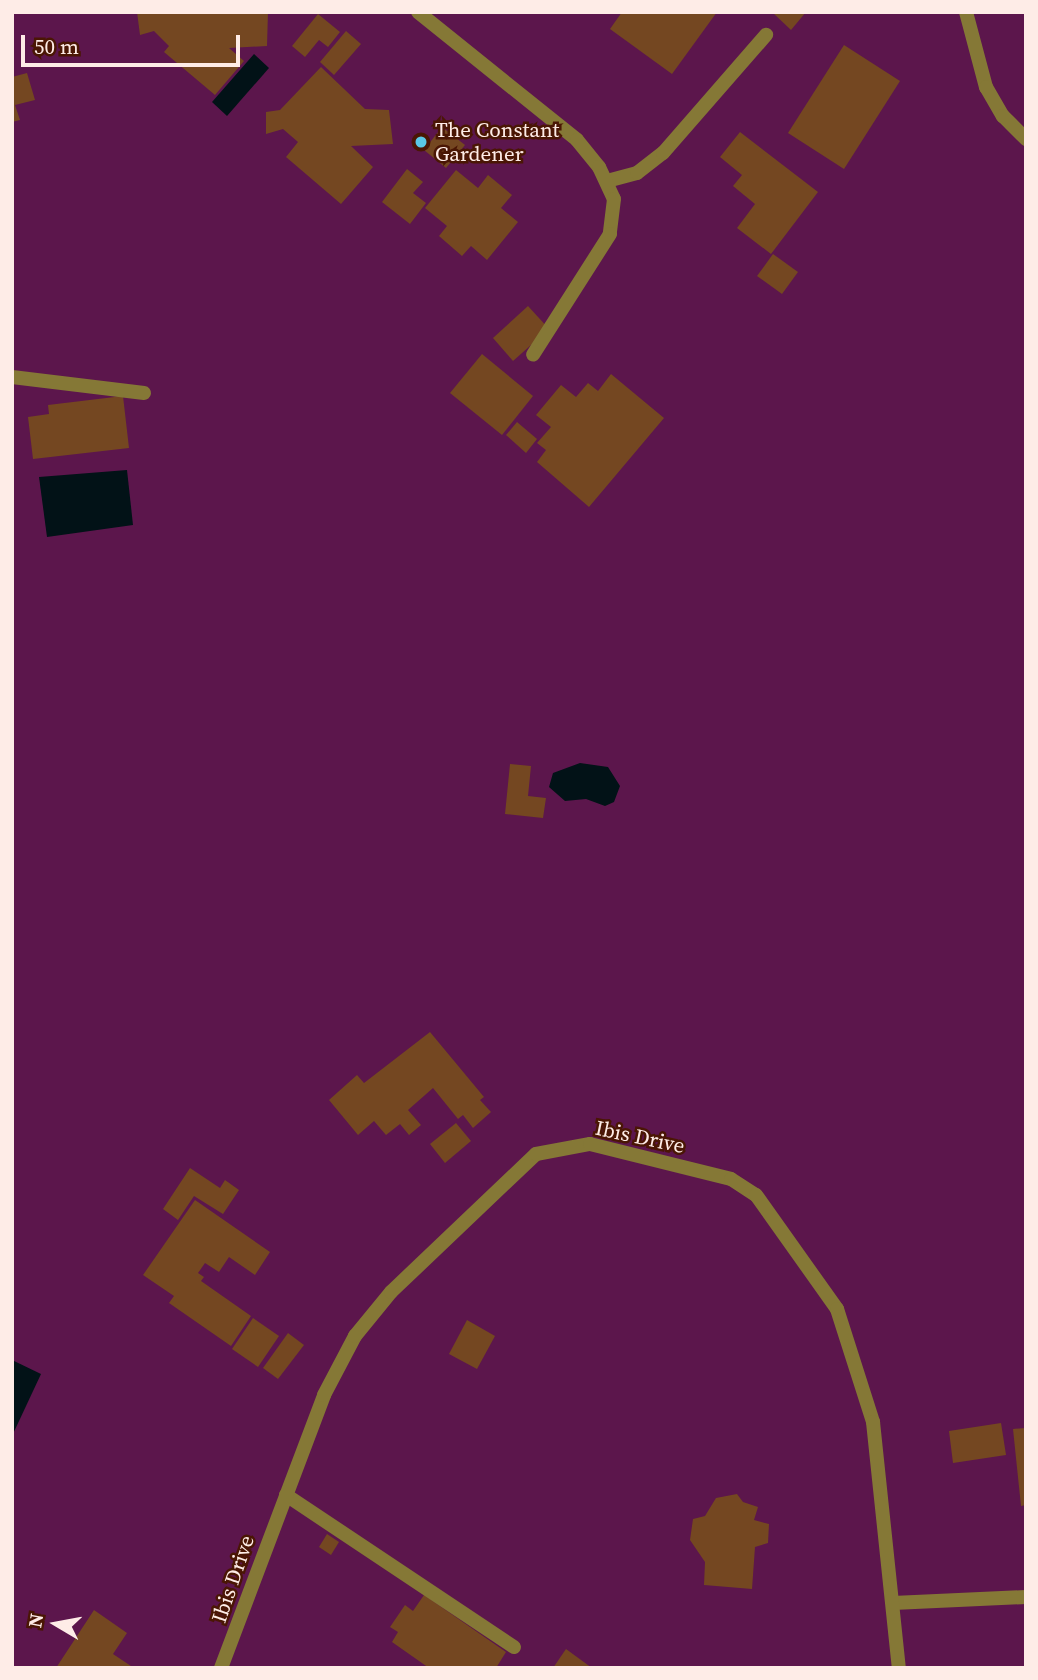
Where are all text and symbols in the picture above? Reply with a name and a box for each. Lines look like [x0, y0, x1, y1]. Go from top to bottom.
scale bar [24, 21, 243, 65]
text: 50 m [34, 32, 79, 61]
place label: The Constant Gardener [435, 117, 559, 167]
marker: The Constant Gardener [413, 134, 429, 150]
street label: Ibis Drive [593, 1115, 687, 1159]
street label: Ibis Drive [206, 1532, 260, 1626]
north arrow [21, 1589, 91, 1659]
text: N [21, 1611, 49, 1629]

